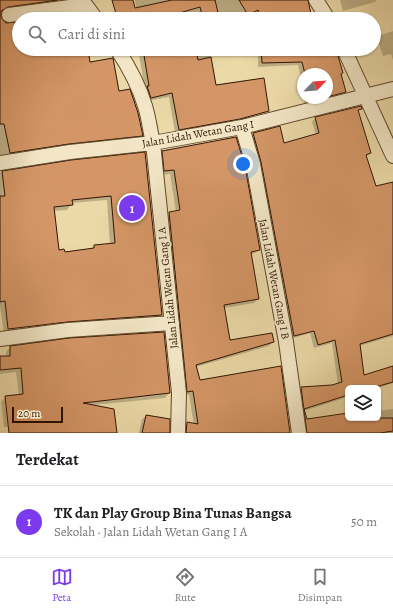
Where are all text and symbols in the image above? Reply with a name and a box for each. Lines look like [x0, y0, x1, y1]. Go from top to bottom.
search box [12, 12, 381, 56]
icon: search [26, 23, 48, 45]
text: Cari di sini [58, 24, 125, 44]
north arrow [297, 68, 333, 104]
street label: Jalan Lidah Wetan Gang I [141, 117, 255, 151]
your location [233, 154, 253, 174]
pin: 1 [119, 193, 145, 223]
street label: Jalan Lidah Wetan Gang I B [255, 218, 293, 340]
street label: Jalan Lidah Wetan Gang I A [154, 226, 182, 350]
map controls [345, 385, 381, 421]
button: layers [345, 385, 381, 421]
scale bar [12, 405, 63, 424]
text: 20 m [18, 406, 40, 421]
text: Terdekat [16, 448, 79, 471]
text: TK dan Play Group Bina Tunas Bangsa [54, 503, 292, 523]
text: 1 [27, 513, 31, 530]
text: 50 m [351, 513, 377, 530]
text: Sekolah · Jalan Lidah Wetan Gang I A [54, 523, 247, 540]
tab: Peta [51, 566, 73, 605]
tab: Rute [174, 566, 196, 605]
tab: Disimpan [298, 566, 342, 605]

